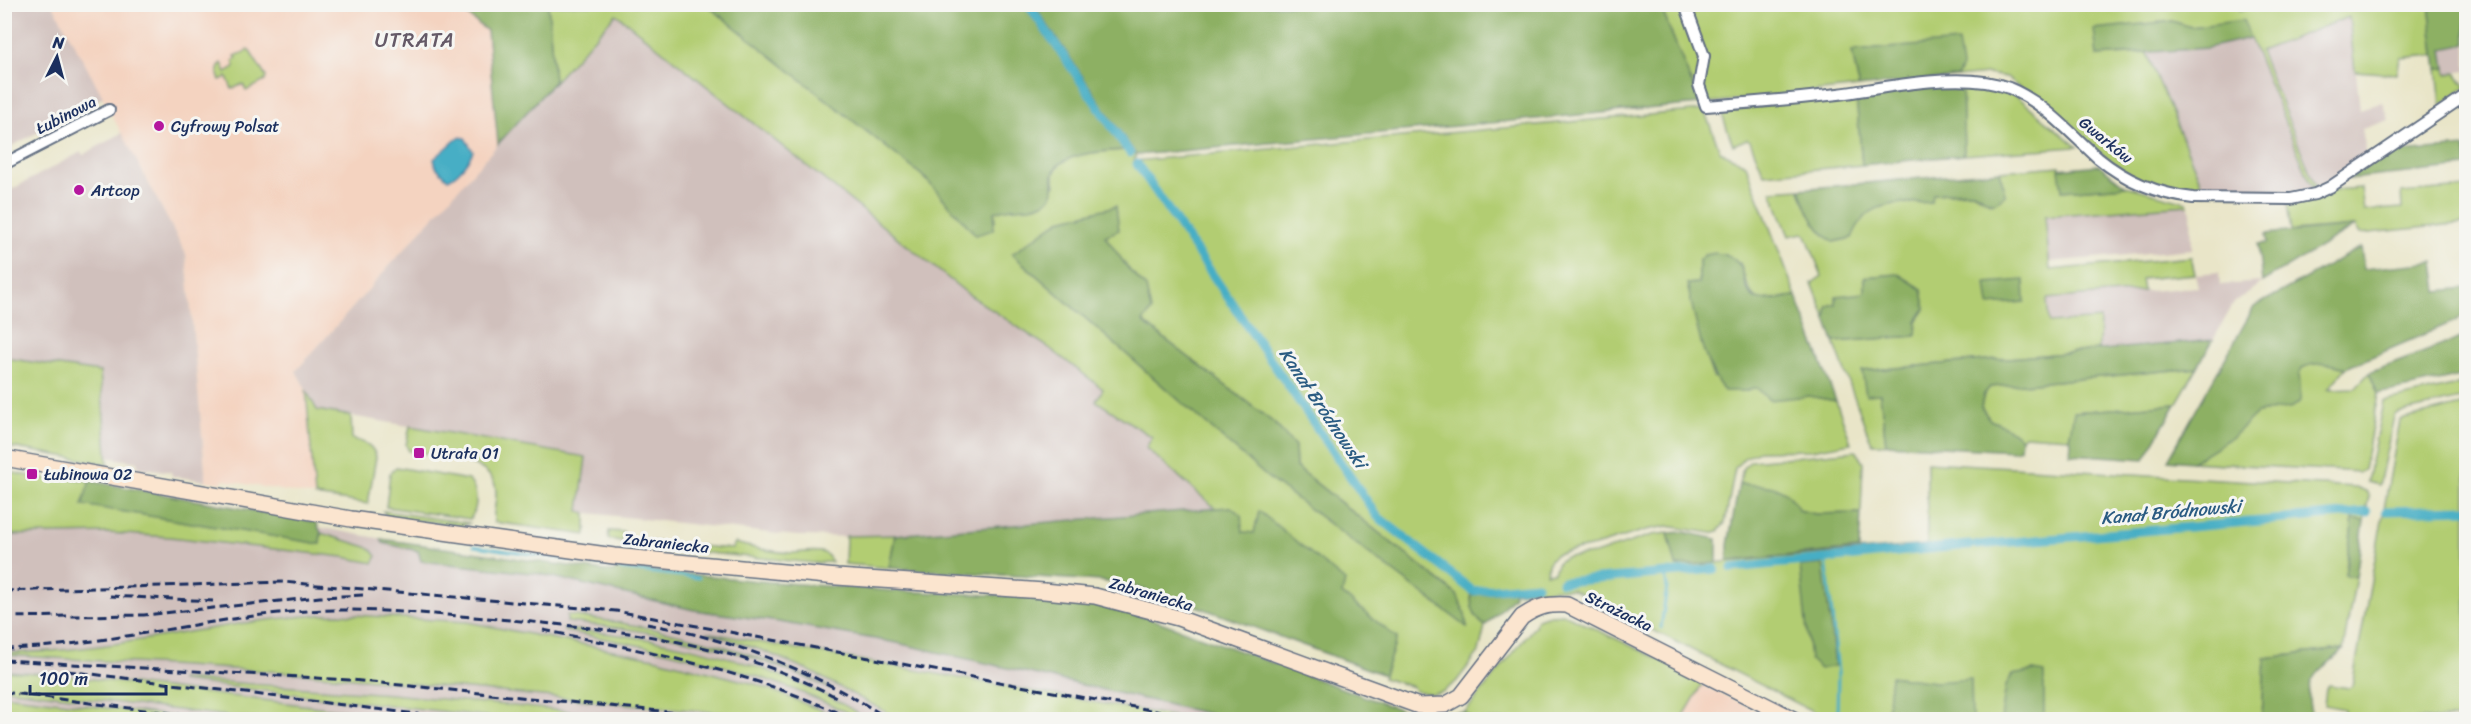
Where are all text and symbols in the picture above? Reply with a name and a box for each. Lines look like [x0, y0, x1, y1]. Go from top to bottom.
district label: UTRATA [375, 23, 455, 58]
north arrow [27, 27, 87, 87]
text: N [50, 27, 66, 58]
street label: Łubinowa [31, 87, 101, 143]
street label: Gwarków [2072, 109, 2140, 172]
place label: Cyfrowy Polsat [171, 112, 279, 141]
marker: Cyfrowy Polsat [152, 119, 166, 133]
place label: Artcop [90, 176, 140, 205]
marker: Artcop [72, 183, 86, 197]
water label: Kanał Bródnowski [1271, 341, 1378, 478]
place label: Utrata 01 [431, 439, 499, 468]
marker: Utrata 01 [412, 446, 426, 460]
place label: Łubinowa 02 [44, 460, 132, 489]
marker: Łubinowa 02 [25, 467, 39, 481]
water label: Kanał Bródnowski [2100, 490, 2246, 534]
street label: Zabraniecka [622, 524, 711, 562]
street label: Zabraniecka [1106, 568, 1197, 620]
street label: Strażacka [1580, 582, 1658, 640]
scale bar [30, 658, 166, 696]
text: 100 m [39, 663, 88, 695]

